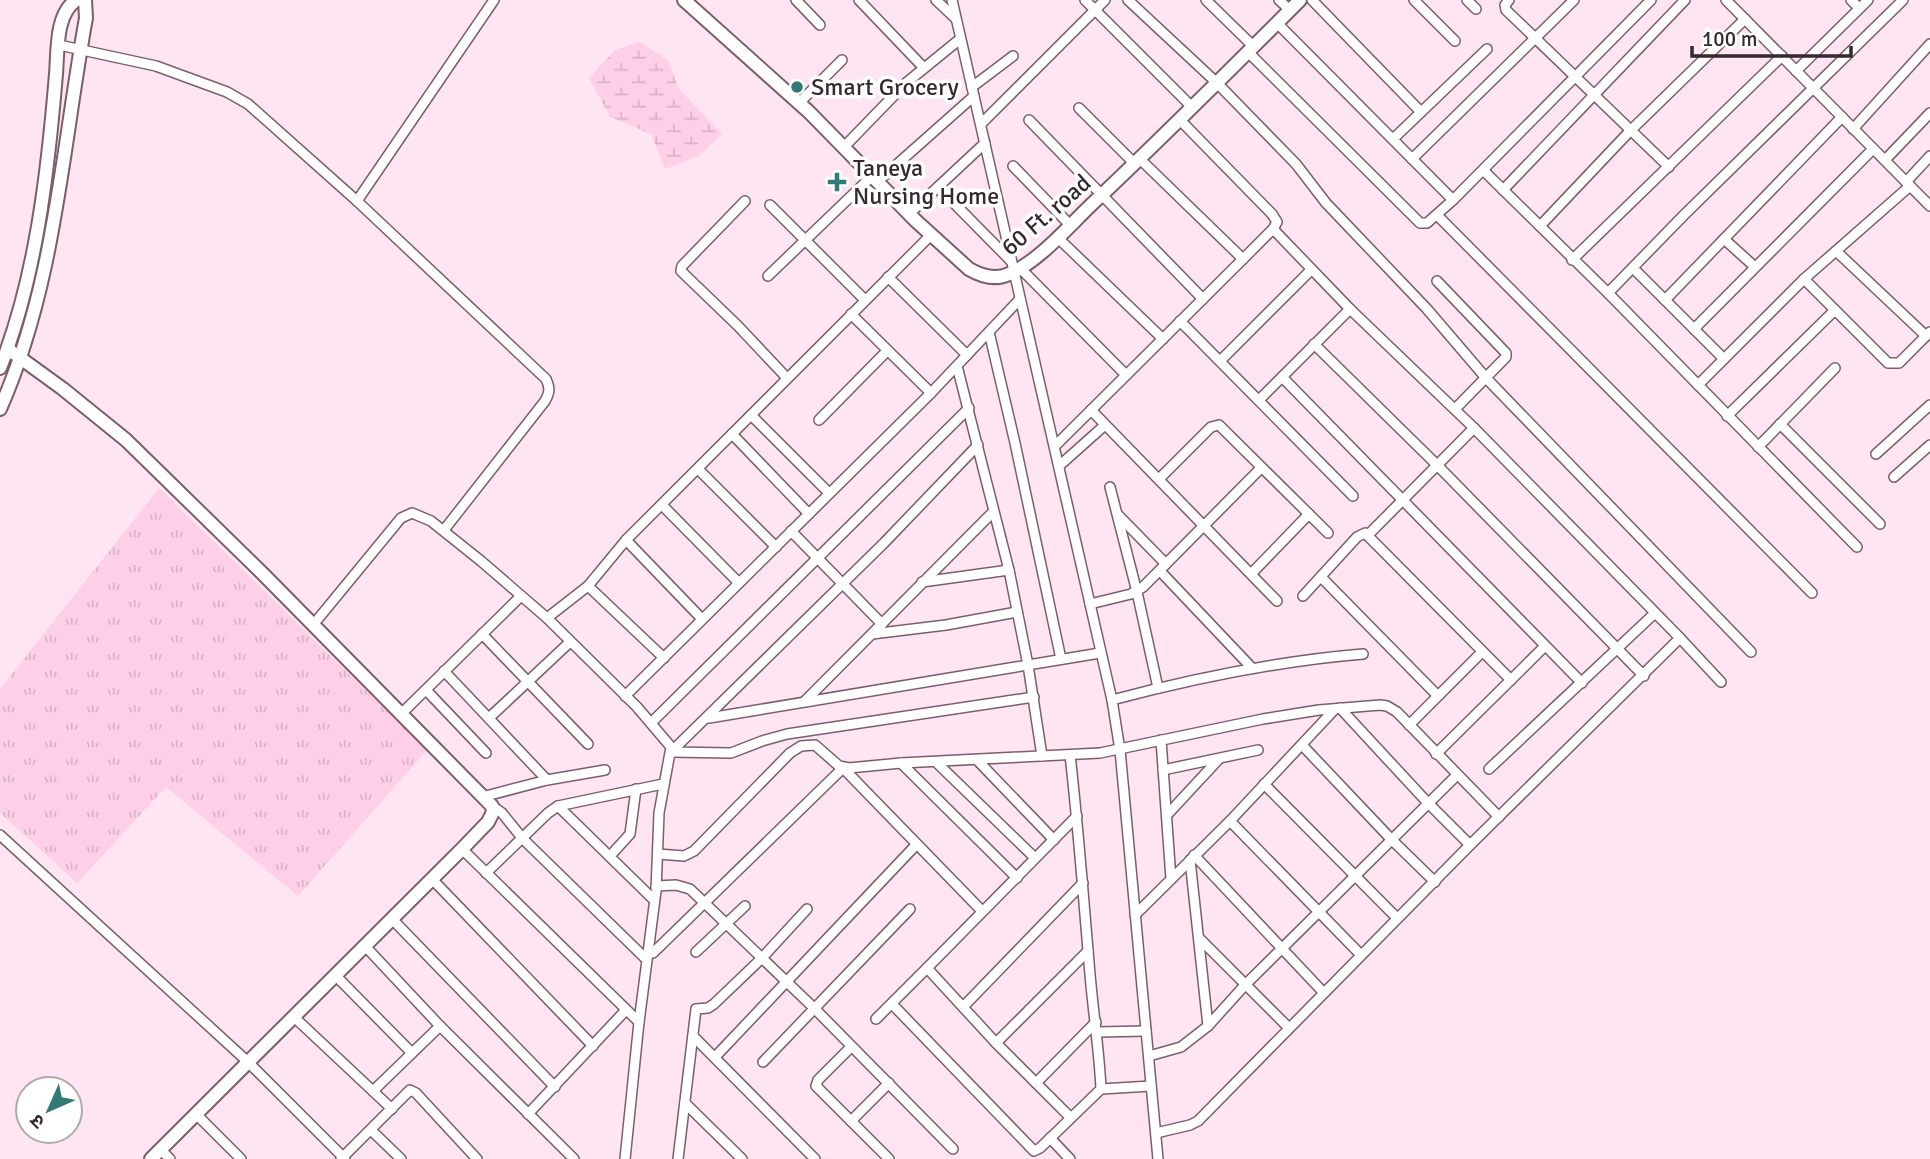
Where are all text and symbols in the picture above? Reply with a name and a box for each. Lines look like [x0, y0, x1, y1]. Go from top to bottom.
scale bar [1692, 14, 1851, 58]
text: 100 m [1702, 26, 1757, 52]
place label: Smart Grocery [811, 72, 959, 102]
marker: Smart Grocery [789, 79, 805, 95]
place label: Taneya Nursing Home [853, 153, 999, 211]
street label: 60 Ft. road [995, 168, 1097, 262]
marker: Taneya Nursing Home [827, 172, 847, 192]
north arrow [14, 1075, 84, 1145]
text: उ [25, 1108, 50, 1134]

